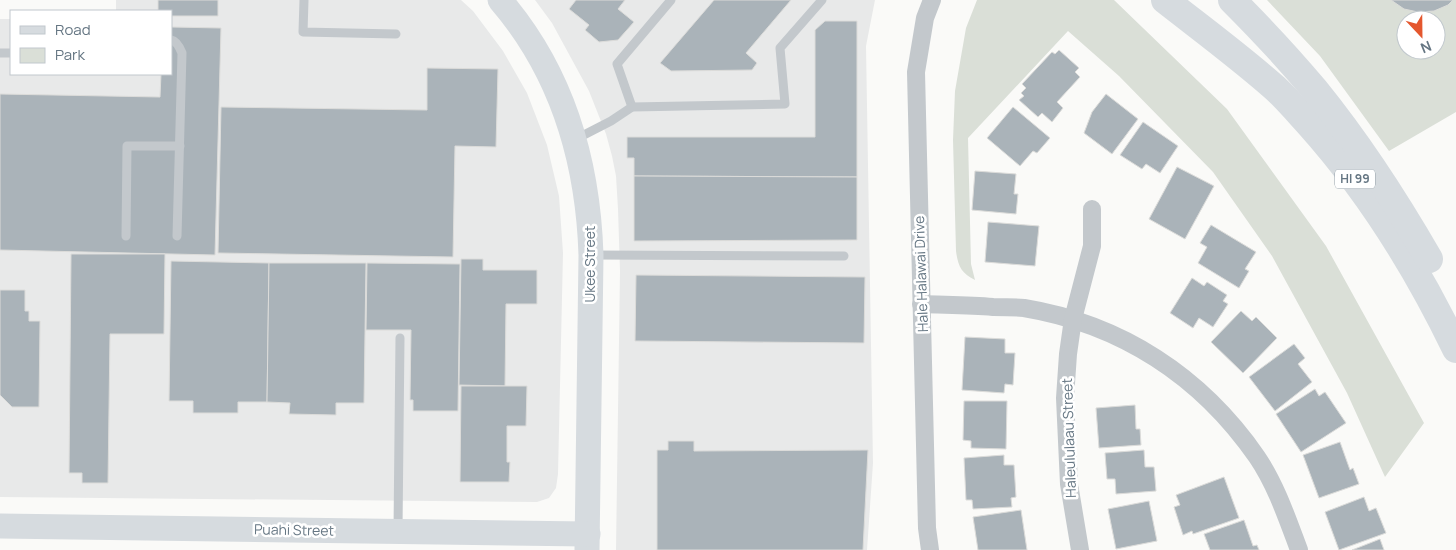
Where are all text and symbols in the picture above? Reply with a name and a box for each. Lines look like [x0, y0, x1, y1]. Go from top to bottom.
legend [10, 10, 172, 75]
north arrow [1396, 10, 1446, 60]
text: Road [55, 19, 91, 40]
text: N [1418, 37, 1434, 58]
text: Park [55, 44, 85, 65]
road number: HI 99 [1335, 170, 1375, 188]
street label: Hale Halawai Drive [909, 215, 932, 333]
street label: Ukee Street [580, 225, 599, 302]
street label: Haleululaau Street [1057, 377, 1080, 498]
street label: Puahi Street [254, 519, 335, 540]

